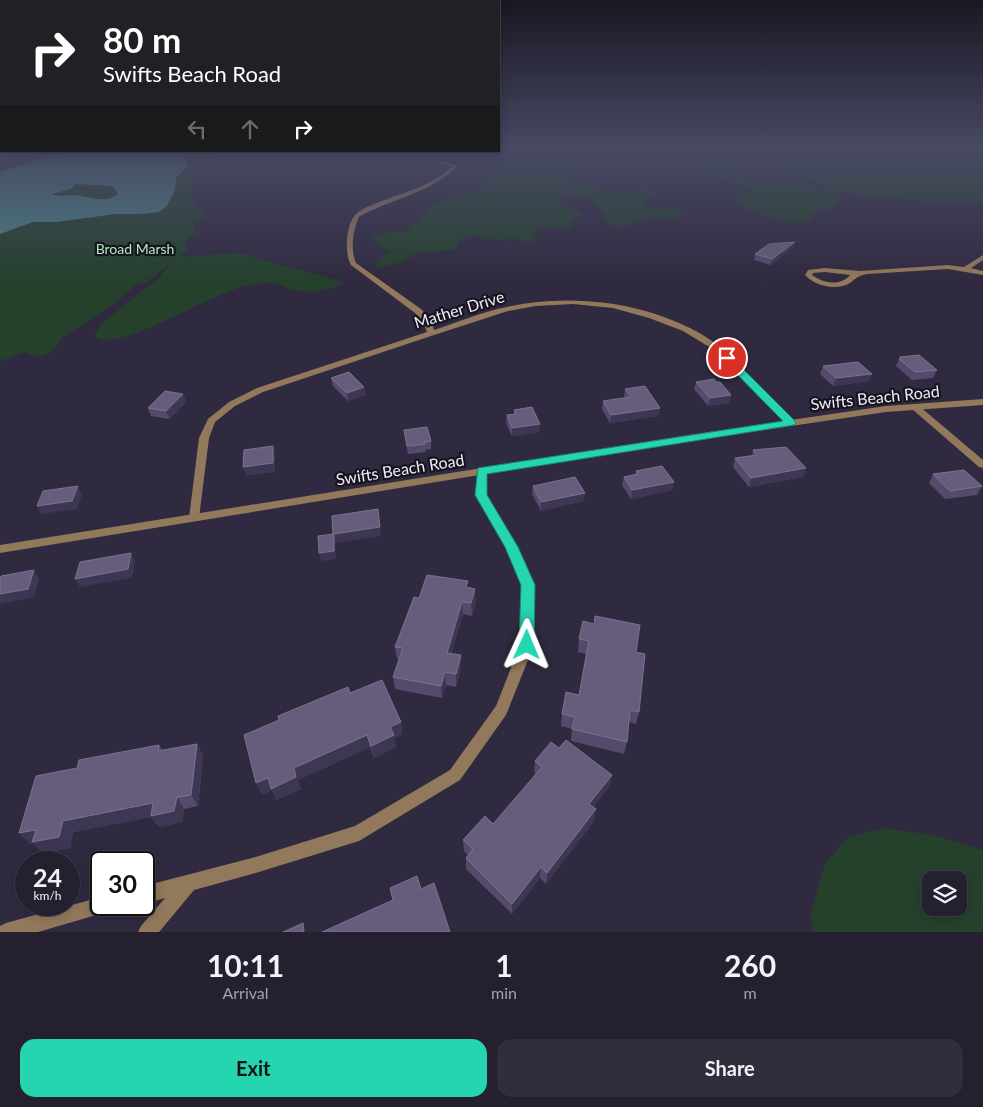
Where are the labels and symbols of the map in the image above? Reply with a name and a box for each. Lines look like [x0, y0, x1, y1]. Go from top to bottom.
park label: Broad Marsh [96, 240, 174, 257]
street label: Mather Drive [412, 286, 506, 332]
pin [706, 337, 748, 379]
street label: Swifts Beach Road [810, 381, 940, 413]
street label: Swifts Beach Road [335, 449, 465, 489]
position arrow [500, 618, 552, 670]
speed limit sign: 30 [90, 851, 155, 916]

